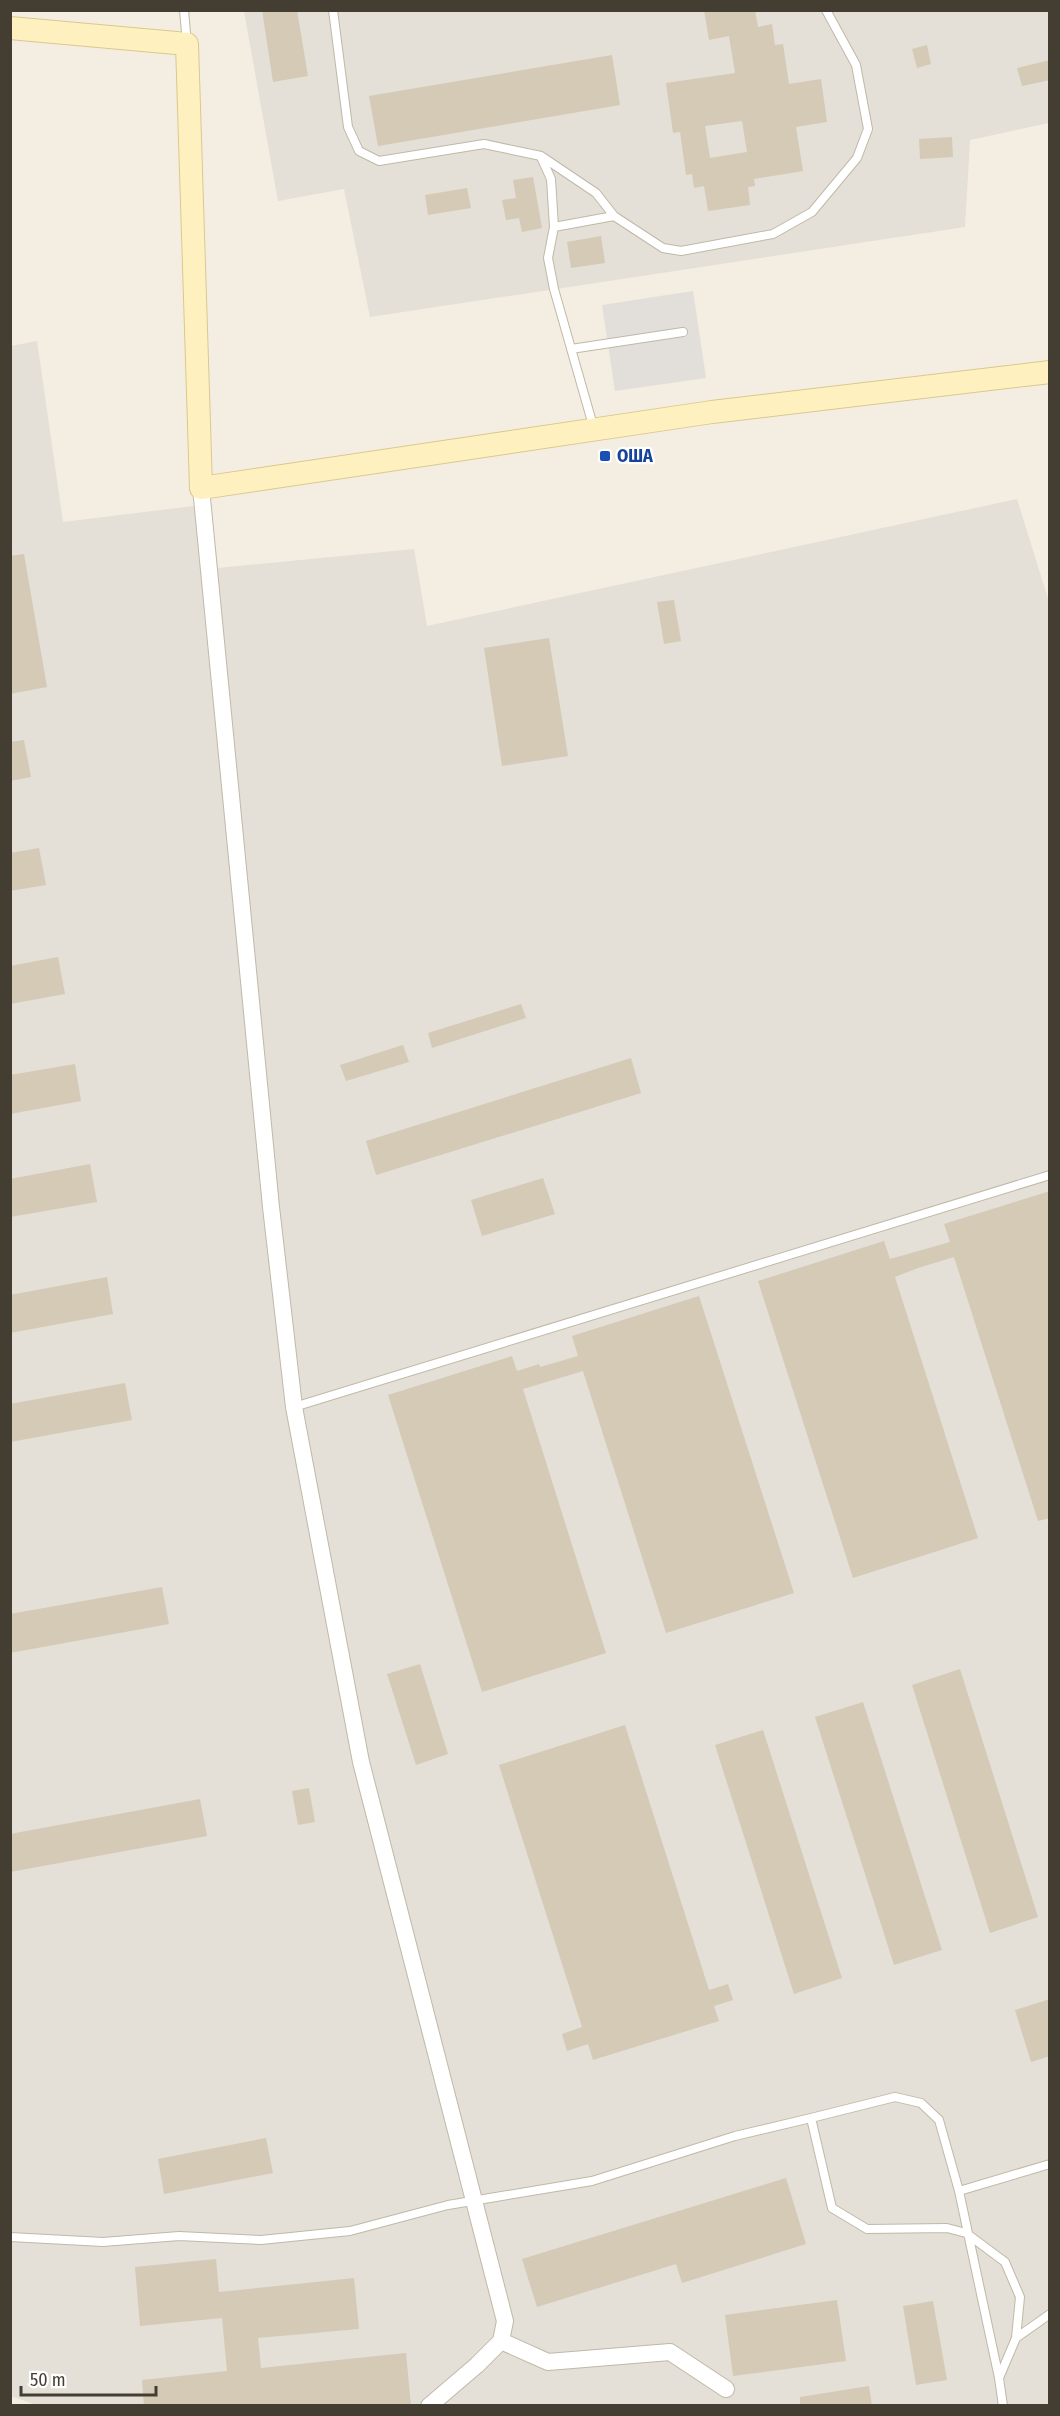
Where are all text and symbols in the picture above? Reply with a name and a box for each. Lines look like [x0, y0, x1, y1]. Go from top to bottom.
place label: ОША [617, 445, 653, 467]
marker: ОША [598, 449, 612, 463]
scale bar [21, 2359, 156, 2397]
text: 50 m [30, 2369, 66, 2391]

